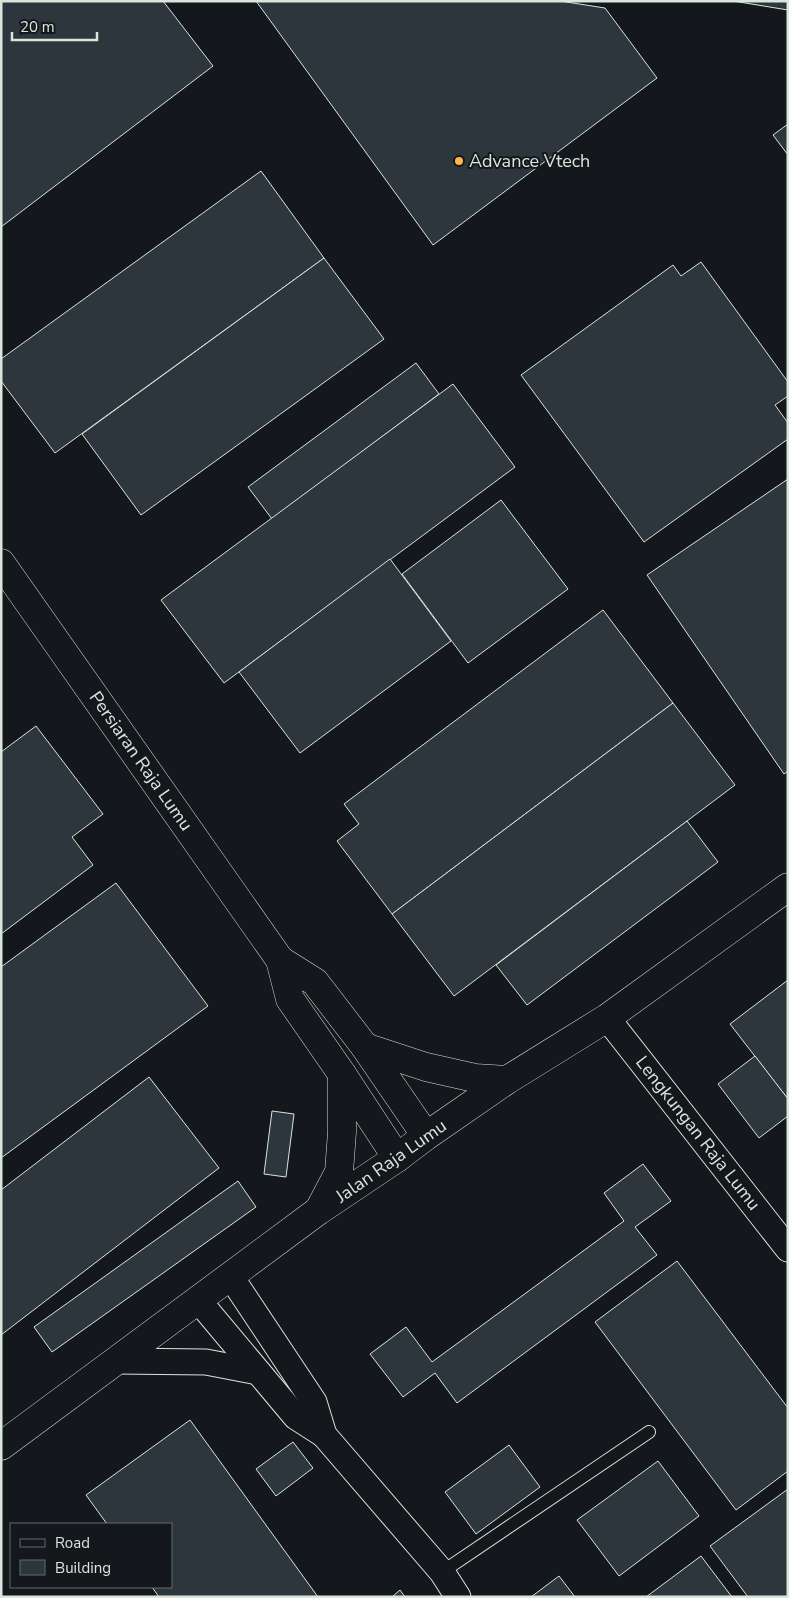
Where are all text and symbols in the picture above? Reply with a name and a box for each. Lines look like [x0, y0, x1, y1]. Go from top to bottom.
scale bar [12, 10, 98, 42]
text: 20 m [20, 17, 55, 37]
place label: Advance Vtech [469, 149, 590, 173]
marker: Advance Vtech [453, 155, 465, 167]
street label: Persiaran Raja Lumu [84, 686, 198, 836]
street label: Lengkungan Raja Lumu [630, 1051, 766, 1215]
street label: Jalan Raja Lumu [330, 1114, 451, 1209]
legend [10, 1523, 172, 1588]
text: Road [55, 1533, 90, 1553]
text: Building [55, 1558, 111, 1578]

